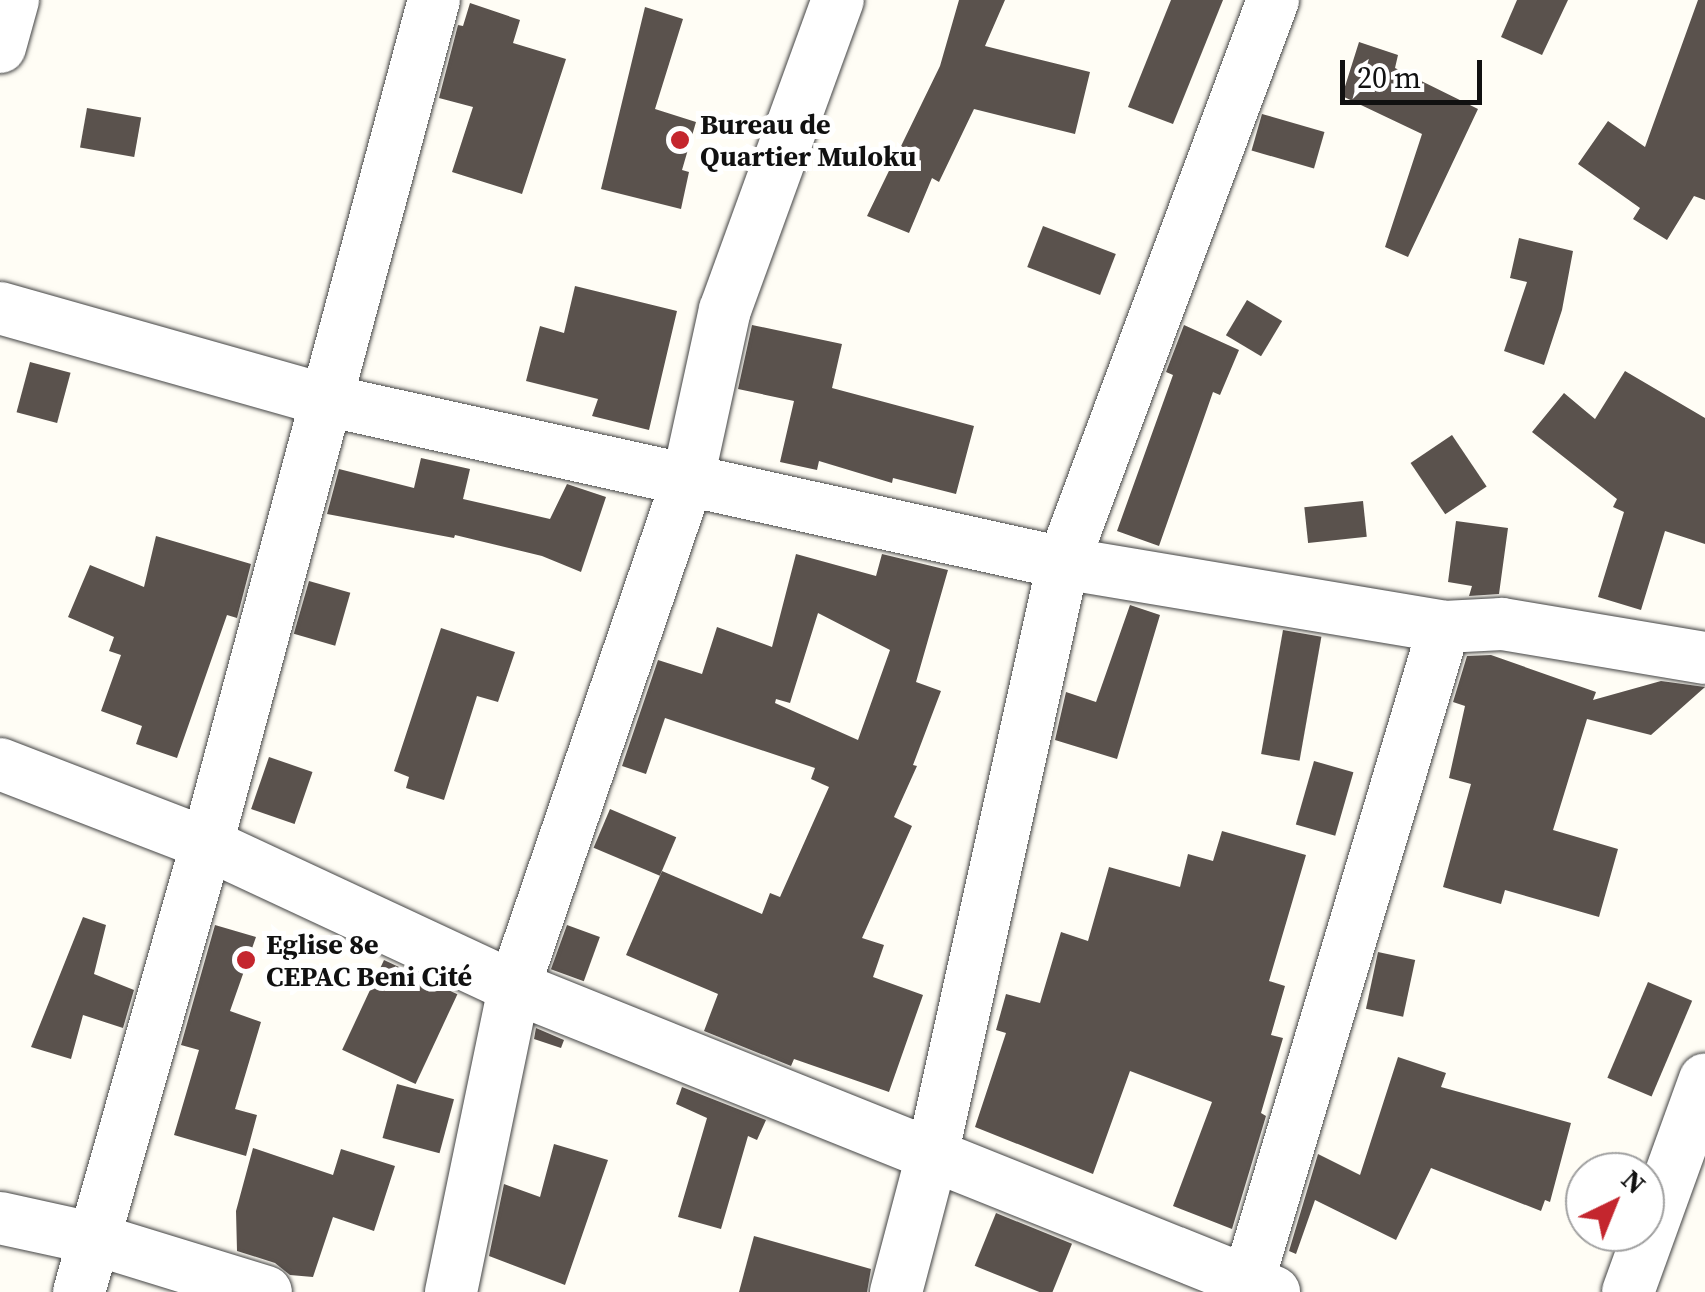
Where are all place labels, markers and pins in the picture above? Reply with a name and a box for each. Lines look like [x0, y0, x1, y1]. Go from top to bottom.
place label: Bureau de Quartier Muloku [700, 107, 916, 173]
marker: Bureau de Quartier Muloku [669, 129, 691, 151]
place label: Eglise 8e CEPAC Beni Cité [266, 927, 472, 993]
marker: Eglise 8e CEPAC Beni Cité [235, 949, 257, 971]

